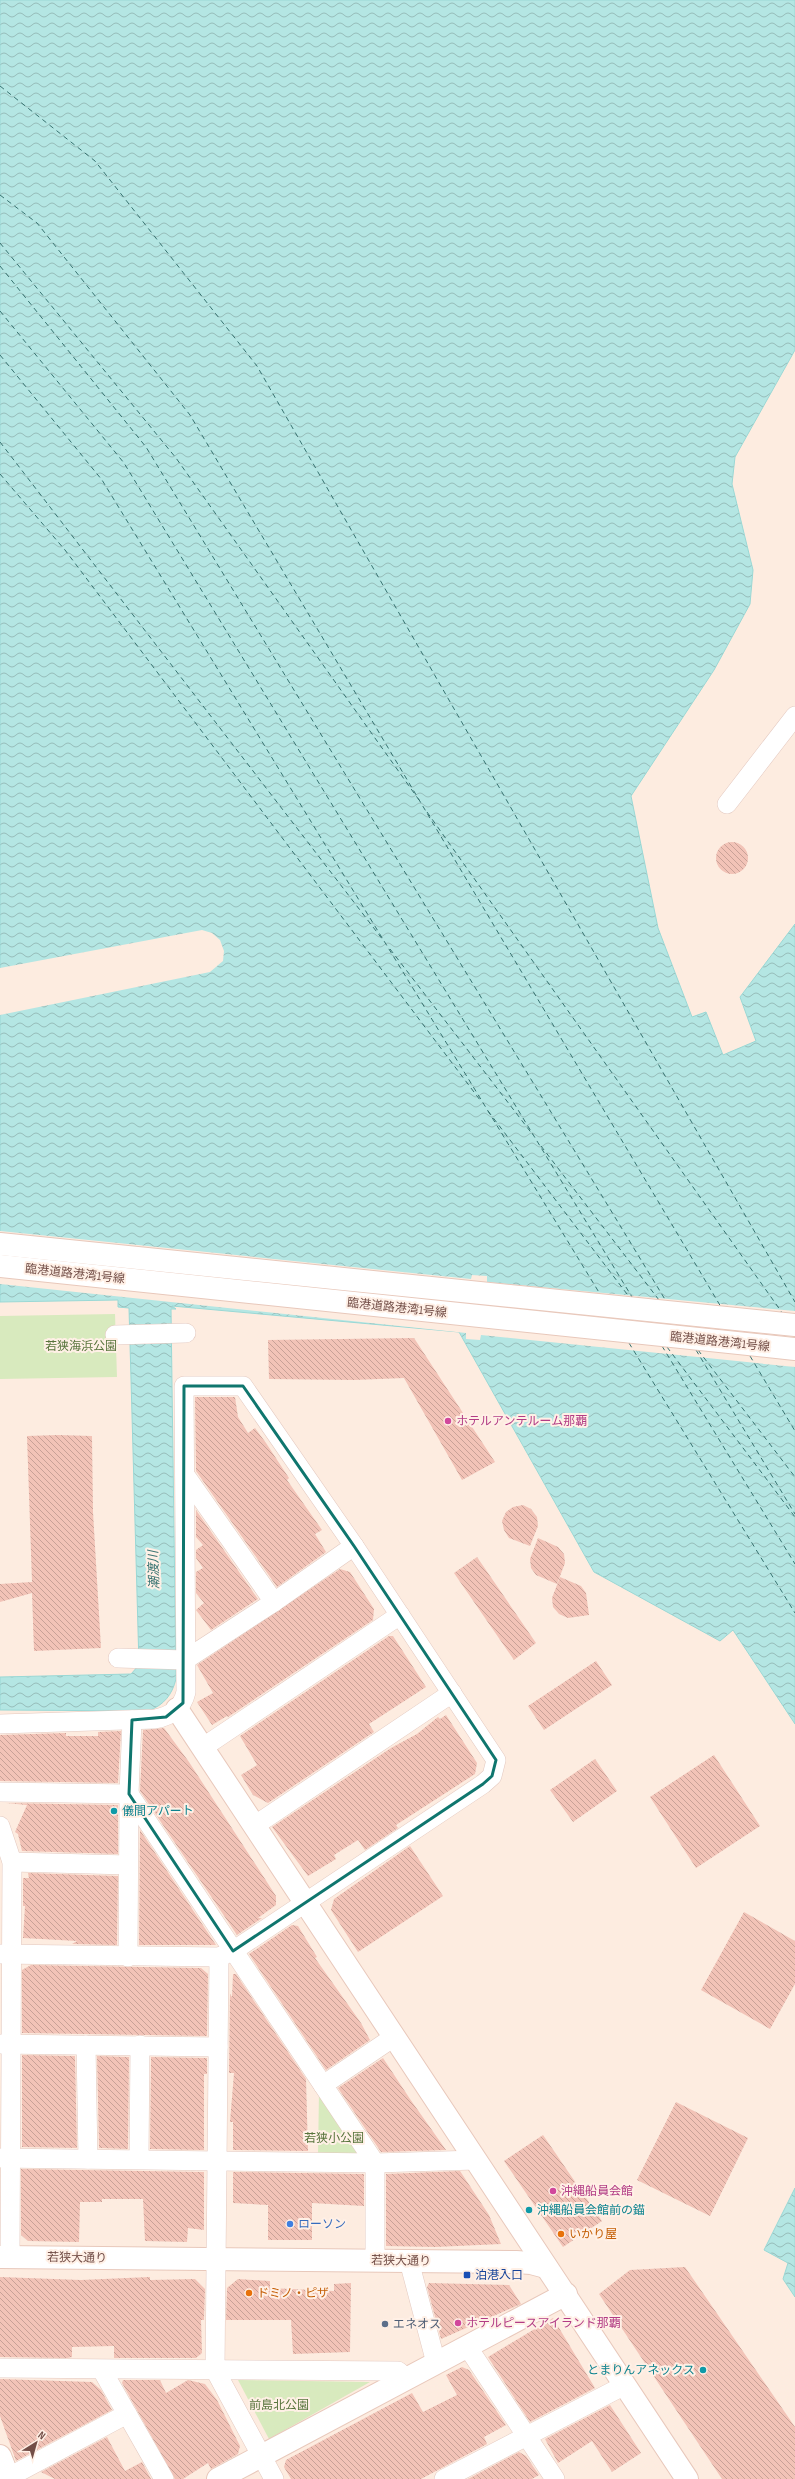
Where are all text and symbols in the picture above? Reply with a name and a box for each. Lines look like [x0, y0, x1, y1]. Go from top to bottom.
street label: 臨港道路港湾1号線 [24, 1261, 126, 1287]
street label: 臨港道路港湾1号線 [346, 1295, 448, 1321]
street label: 臨港道路港湾1号線 [669, 1329, 771, 1355]
park label: 若狭海浜公園 [45, 1339, 117, 1354]
place label: ホテルアンテルーム那覇 [456, 1414, 587, 1429]
marker: ホテルアンテルーム那覇 [443, 1416, 453, 1426]
water label: 潮渡川 [145, 1548, 163, 1590]
place label: 儀間アパート [122, 1804, 194, 1819]
marker: 儀間アパート [109, 1806, 119, 1816]
park label: 若狭小公園 [304, 2131, 364, 2146]
place label: 沖縄船員会館 [561, 2184, 633, 2199]
marker: 沖縄船員会館 [548, 2186, 558, 2196]
place label: 沖縄船員会館前の錨 [537, 2203, 645, 2218]
marker: 沖縄船員会館前の錨 [524, 2205, 534, 2215]
place label: ローソン [298, 2217, 346, 2232]
marker: ローソン [285, 2219, 295, 2229]
place label: いかり屋 [569, 2227, 617, 2242]
marker: いかり屋 [556, 2229, 566, 2239]
street label: 若狭大通り [47, 2250, 107, 2266]
street label: 若狭大通り [371, 2253, 431, 2269]
place label: 泊港入口 [475, 2268, 523, 2283]
marker: 泊港入口 [462, 2270, 472, 2280]
place label: ドミノ・ピザ [257, 2286, 329, 2301]
marker: ドミノ・ピザ [244, 2288, 254, 2298]
place label: ホテルピースアイランド那覇 [466, 2316, 621, 2331]
place label: エネオス [393, 2317, 441, 2332]
marker: ホテルピースアイランド那覇 [453, 2318, 463, 2328]
marker: エネオス [380, 2319, 390, 2329]
place label: とまりんアネックス [587, 2363, 695, 2378]
marker: とまりんアネックス [698, 2365, 708, 2375]
park label: 前島北公園 [249, 2398, 309, 2413]
north arrow [16, 2423, 56, 2463]
text: N [35, 2428, 48, 2442]

